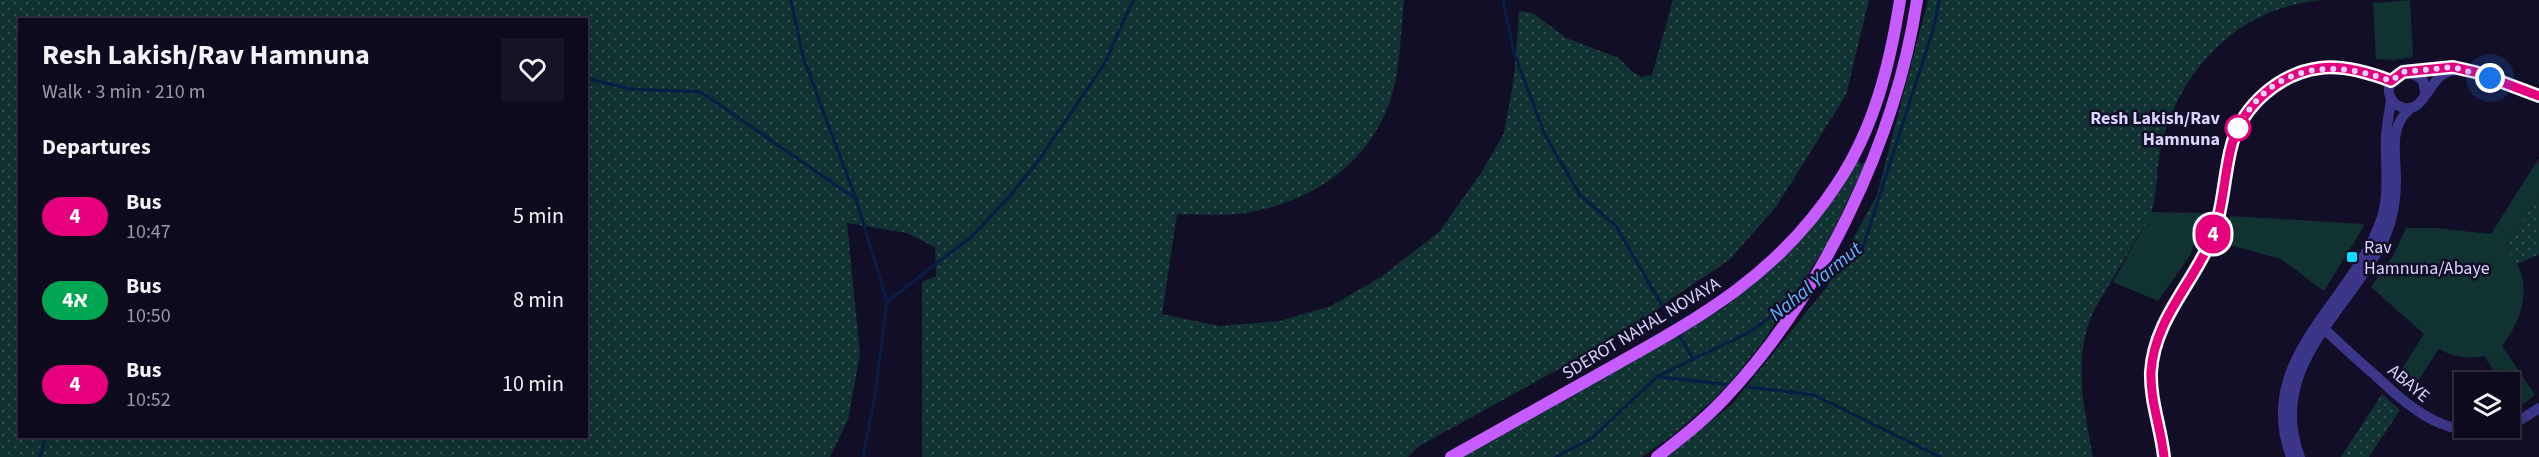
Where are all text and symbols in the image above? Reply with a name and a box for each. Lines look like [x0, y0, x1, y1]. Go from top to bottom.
text: Resh Lakish/Rav Hamnuna [42, 35, 370, 75]
button: heart [501, 38, 564, 101]
your location [2475, 63, 2505, 93]
text: Walk · 3 min · 210 m [42, 78, 205, 106]
place label: Resh Lakish/Rav Hamnuna [2090, 106, 2221, 152]
marker: Resh Lakish/Rav Hamnuna [2225, 115, 2251, 141]
text: Departures [42, 131, 151, 163]
text: Bus [126, 186, 162, 218]
text: 5 min [513, 200, 564, 232]
text: 4 [69, 201, 81, 231]
line badge: 4 [2194, 214, 2232, 254]
text: 10:47 [126, 218, 171, 246]
text: 4 [2207, 219, 2219, 249]
water label: Nahal Yarmut [1763, 235, 1868, 328]
place label: Rav Hamnuna/Abaye [2364, 235, 2490, 281]
marker: Rav Hamnuna/Abaye [2345, 250, 2359, 264]
text: Bus [126, 270, 162, 302]
street label: SDEROT NAHAL NOVAYA [1557, 271, 1725, 386]
text: 8 min [513, 284, 564, 316]
text: 4א [62, 285, 88, 315]
text: 10:50 [126, 302, 171, 330]
text: Bus [126, 354, 162, 386]
street label: ABAYE [2382, 358, 2435, 408]
text: 10 min [502, 368, 564, 400]
text: 4 [69, 369, 81, 399]
map controls [2454, 372, 2520, 438]
button: layers [2454, 372, 2520, 438]
text: 10:52 [126, 386, 171, 414]

